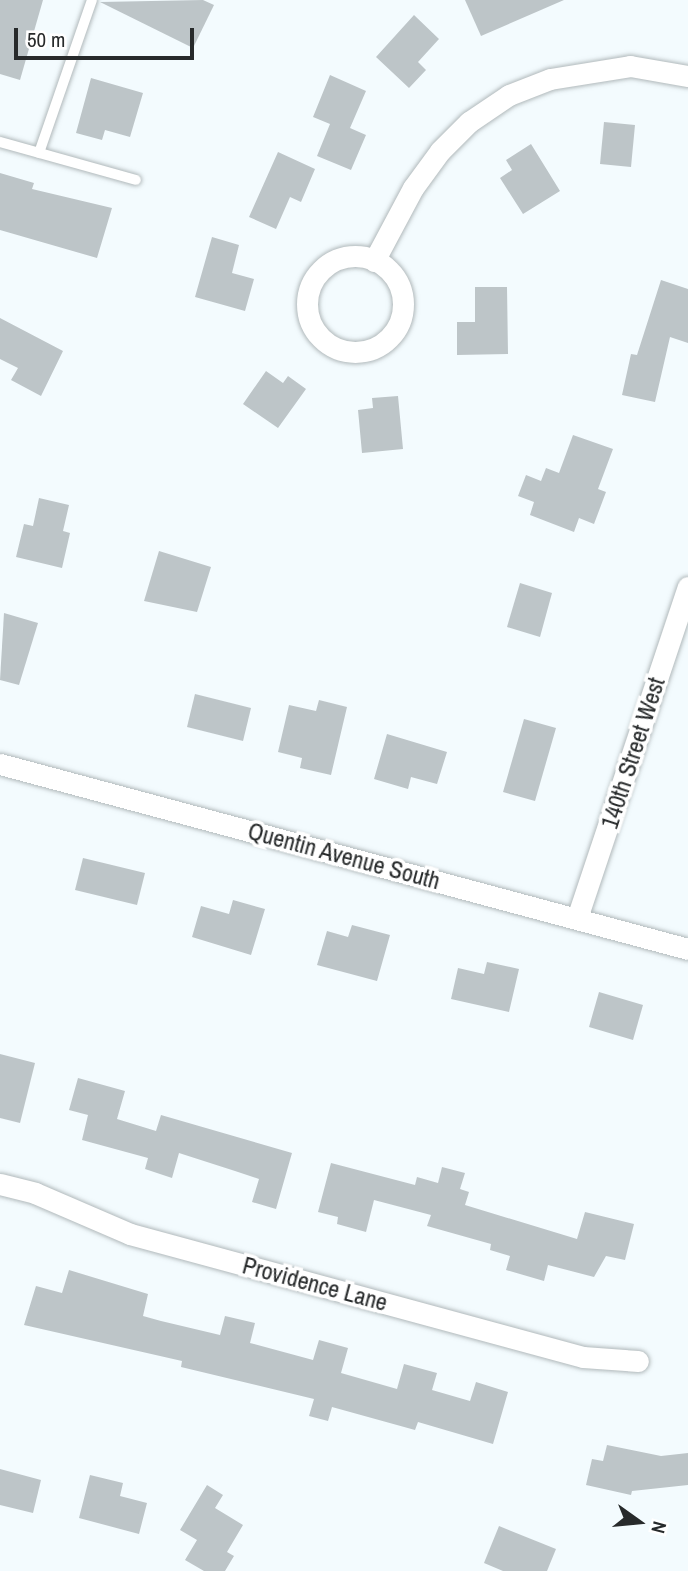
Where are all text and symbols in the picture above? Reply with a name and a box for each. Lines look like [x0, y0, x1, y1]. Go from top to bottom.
scale bar [18, 14, 198, 58]
text: 50 m [27, 25, 65, 54]
street label: 140th Street West [595, 674, 671, 832]
street label: Quentin Avenue South [244, 816, 444, 896]
street label: Providence Lane [239, 1251, 391, 1317]
north arrow [604, 1487, 674, 1557]
text: N [645, 1519, 673, 1536]

